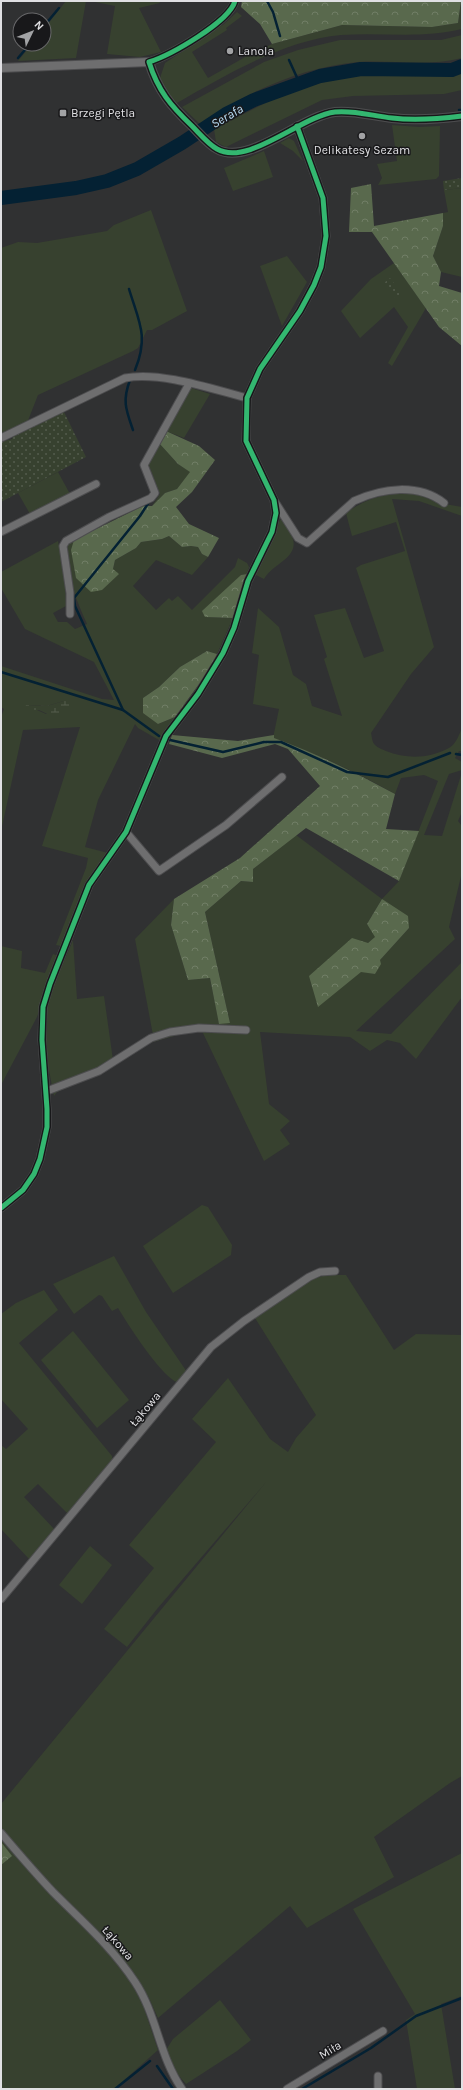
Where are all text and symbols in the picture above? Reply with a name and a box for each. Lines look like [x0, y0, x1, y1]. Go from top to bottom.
north arrow [12, 12, 52, 52]
text: N [32, 18, 46, 33]
place label: Lanola [238, 44, 274, 58]
marker: Lanola [225, 46, 235, 56]
water label: Serafa [208, 101, 246, 131]
place label: Brzegi Pętla [71, 106, 135, 120]
marker: Brzegi Pętla [58, 108, 68, 118]
marker: Delikatesy Sezam [357, 131, 367, 141]
place label: Delikatesy Sezam [314, 143, 410, 157]
street label: Łąkowa [127, 1389, 163, 1429]
street label: Łąkowa [99, 1923, 137, 1963]
street label: Miła [316, 2038, 344, 2062]

